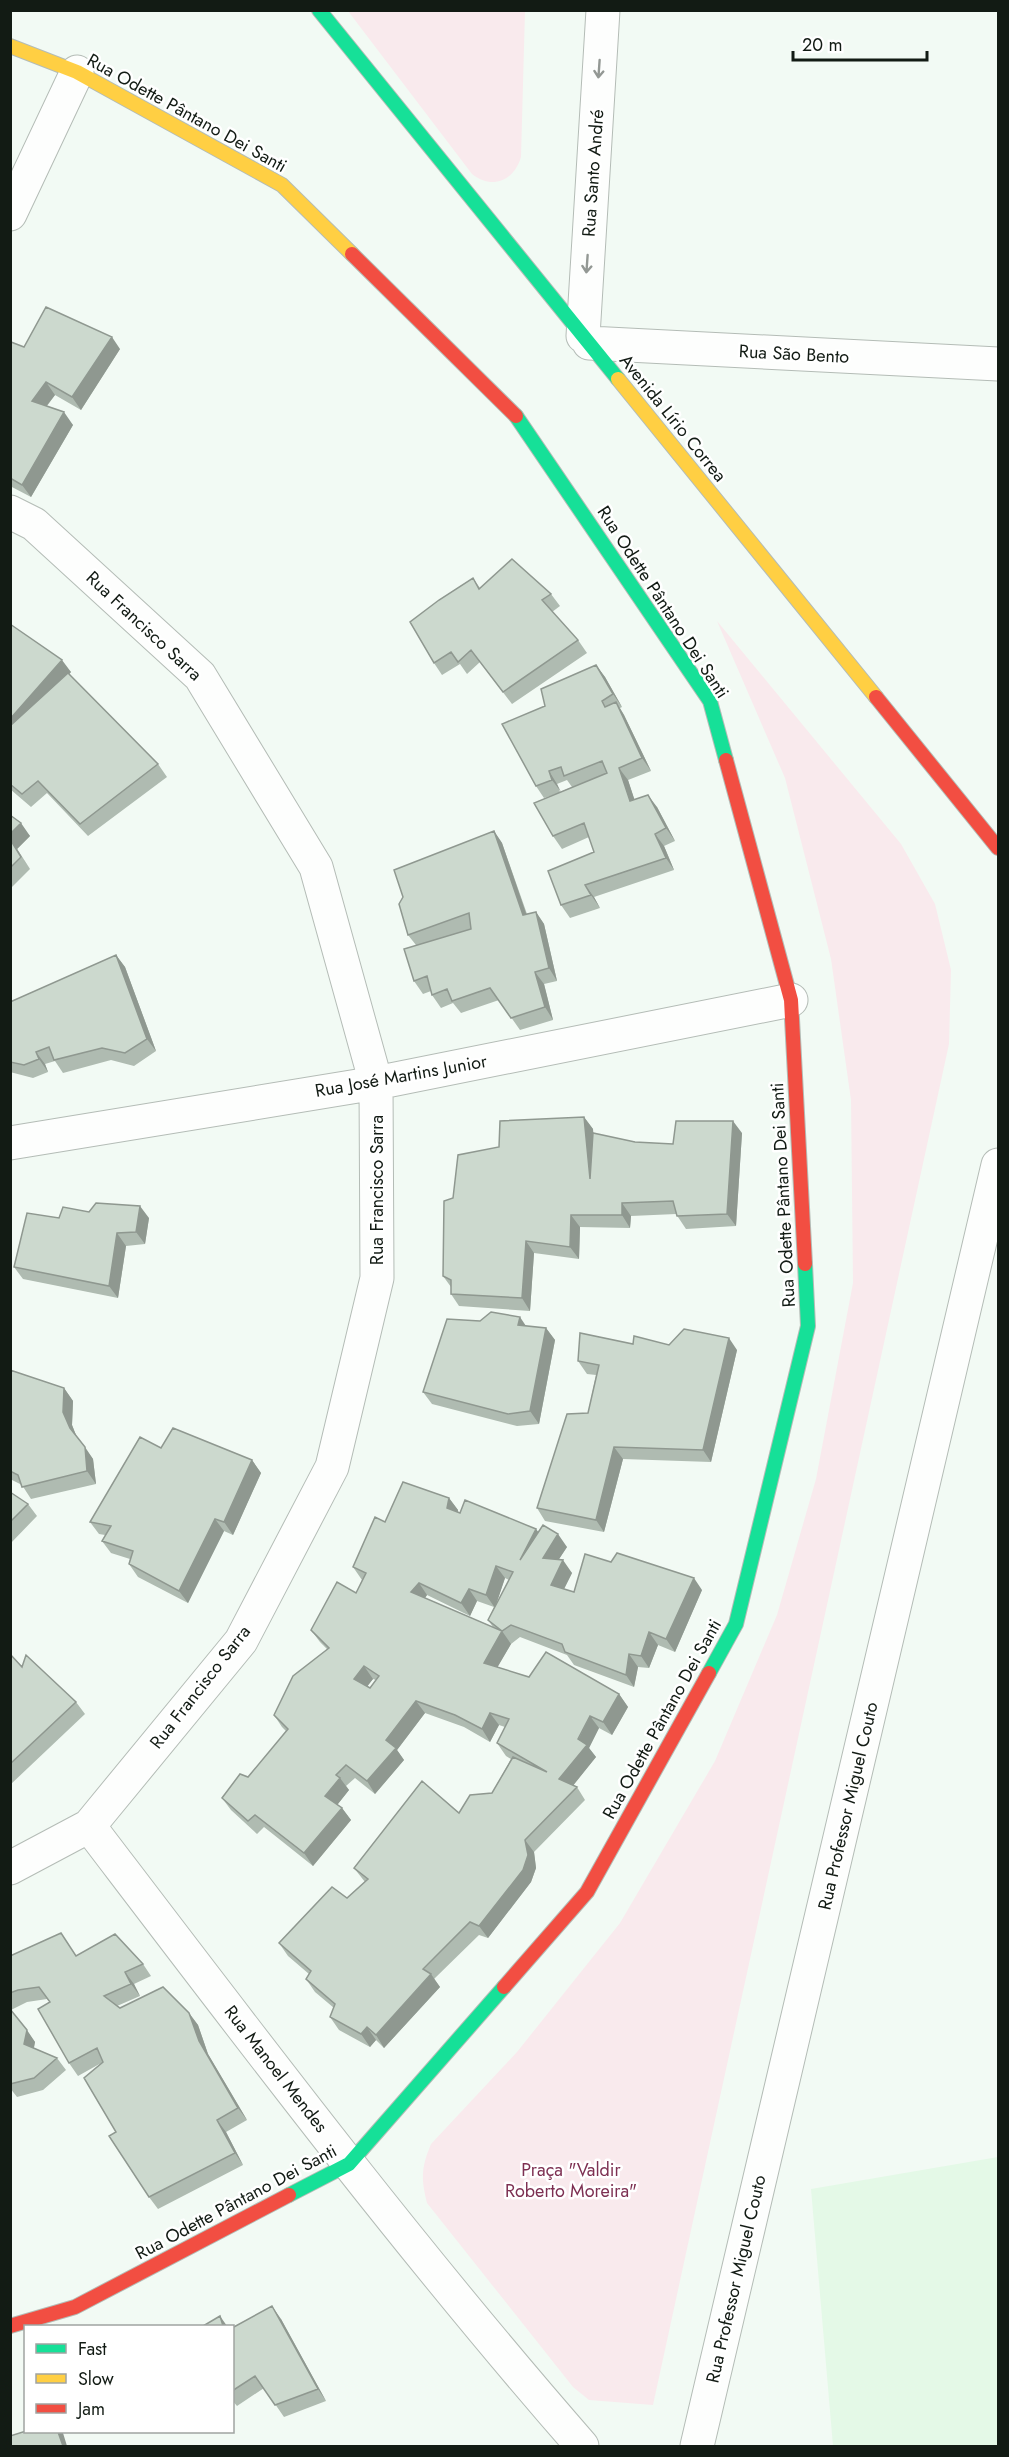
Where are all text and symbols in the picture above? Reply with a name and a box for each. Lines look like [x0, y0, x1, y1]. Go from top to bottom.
scale bar [793, 24, 926, 62]
text: 20 m [802, 32, 842, 58]
street label: Rua Odette Pântano Dei Santi [82, 47, 292, 179]
one-way arrow [594, 58, 605, 78]
street label: Rua Santo André [576, 108, 610, 238]
one-way arrow [581, 253, 592, 273]
street label: Rua São Bento [738, 338, 850, 370]
street label: Avenida Lírio Correa [613, 349, 733, 487]
street label: Rua Odette Pântano Dei Santi [591, 501, 735, 703]
street label: Rua Francisco Sarra [80, 565, 208, 687]
street label: Rua José Martins Junior [313, 1048, 490, 1104]
street label: Rua Odette Pântano Dei Santi [764, 1082, 802, 1308]
street label: Rua Francisco Sarra [364, 1115, 390, 1265]
street label: Rua Odette Pântano Dei Santi [596, 1614, 728, 1824]
street label: Rua Francisco Sarra [143, 1620, 257, 1754]
street label: Rua Professor Miguel Couto [811, 1699, 885, 1913]
street label: Rua Manoel Mendes [218, 2000, 334, 2138]
street label: Rua Odette Pântano Dei Santi [131, 2138, 341, 2266]
park label: Praça "Valdir Roberto Moreira" [505, 2157, 637, 2204]
street label: Rua Professor Miguel Couto [699, 2172, 773, 2386]
legend [24, 2325, 234, 2433]
text: Fast [78, 2336, 107, 2362]
text: Slow [78, 2366, 115, 2392]
text: Jam [76, 2396, 105, 2422]

